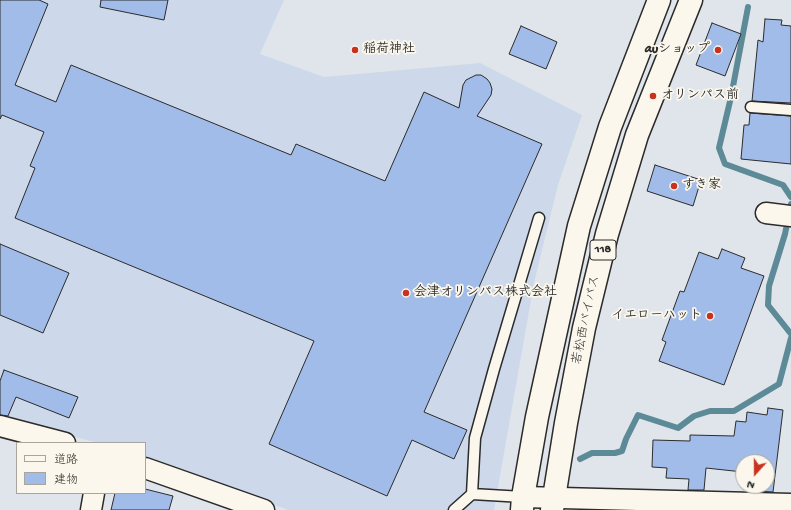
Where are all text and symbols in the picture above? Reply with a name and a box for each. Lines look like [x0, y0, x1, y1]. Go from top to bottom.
place label: 稲荷神社 [363, 42, 415, 58]
place label: auショップ [645, 42, 710, 58]
marker: 稲荷神社 [350, 45, 360, 55]
marker: auショップ [713, 45, 723, 55]
place label: オリンパス前 [661, 88, 739, 104]
marker: オリンパス前 [648, 91, 658, 101]
place label: すき家 [682, 178, 721, 194]
marker: すき家 [669, 181, 679, 191]
road number: 118 [590, 240, 616, 260]
street label: 若松西バイパス [570, 274, 604, 366]
place label: 会津オリンパス株式会社 [414, 285, 557, 301]
marker: 会津オリンパス株式会社 [401, 288, 411, 298]
place label: イエローハット [611, 308, 702, 324]
marker: イエローハット [705, 311, 715, 321]
legend [16, 442, 146, 494]
text: 道路 [54, 454, 78, 468]
north arrow [735, 454, 775, 494]
text: 建物 [54, 474, 78, 488]
text: N [746, 477, 757, 491]

